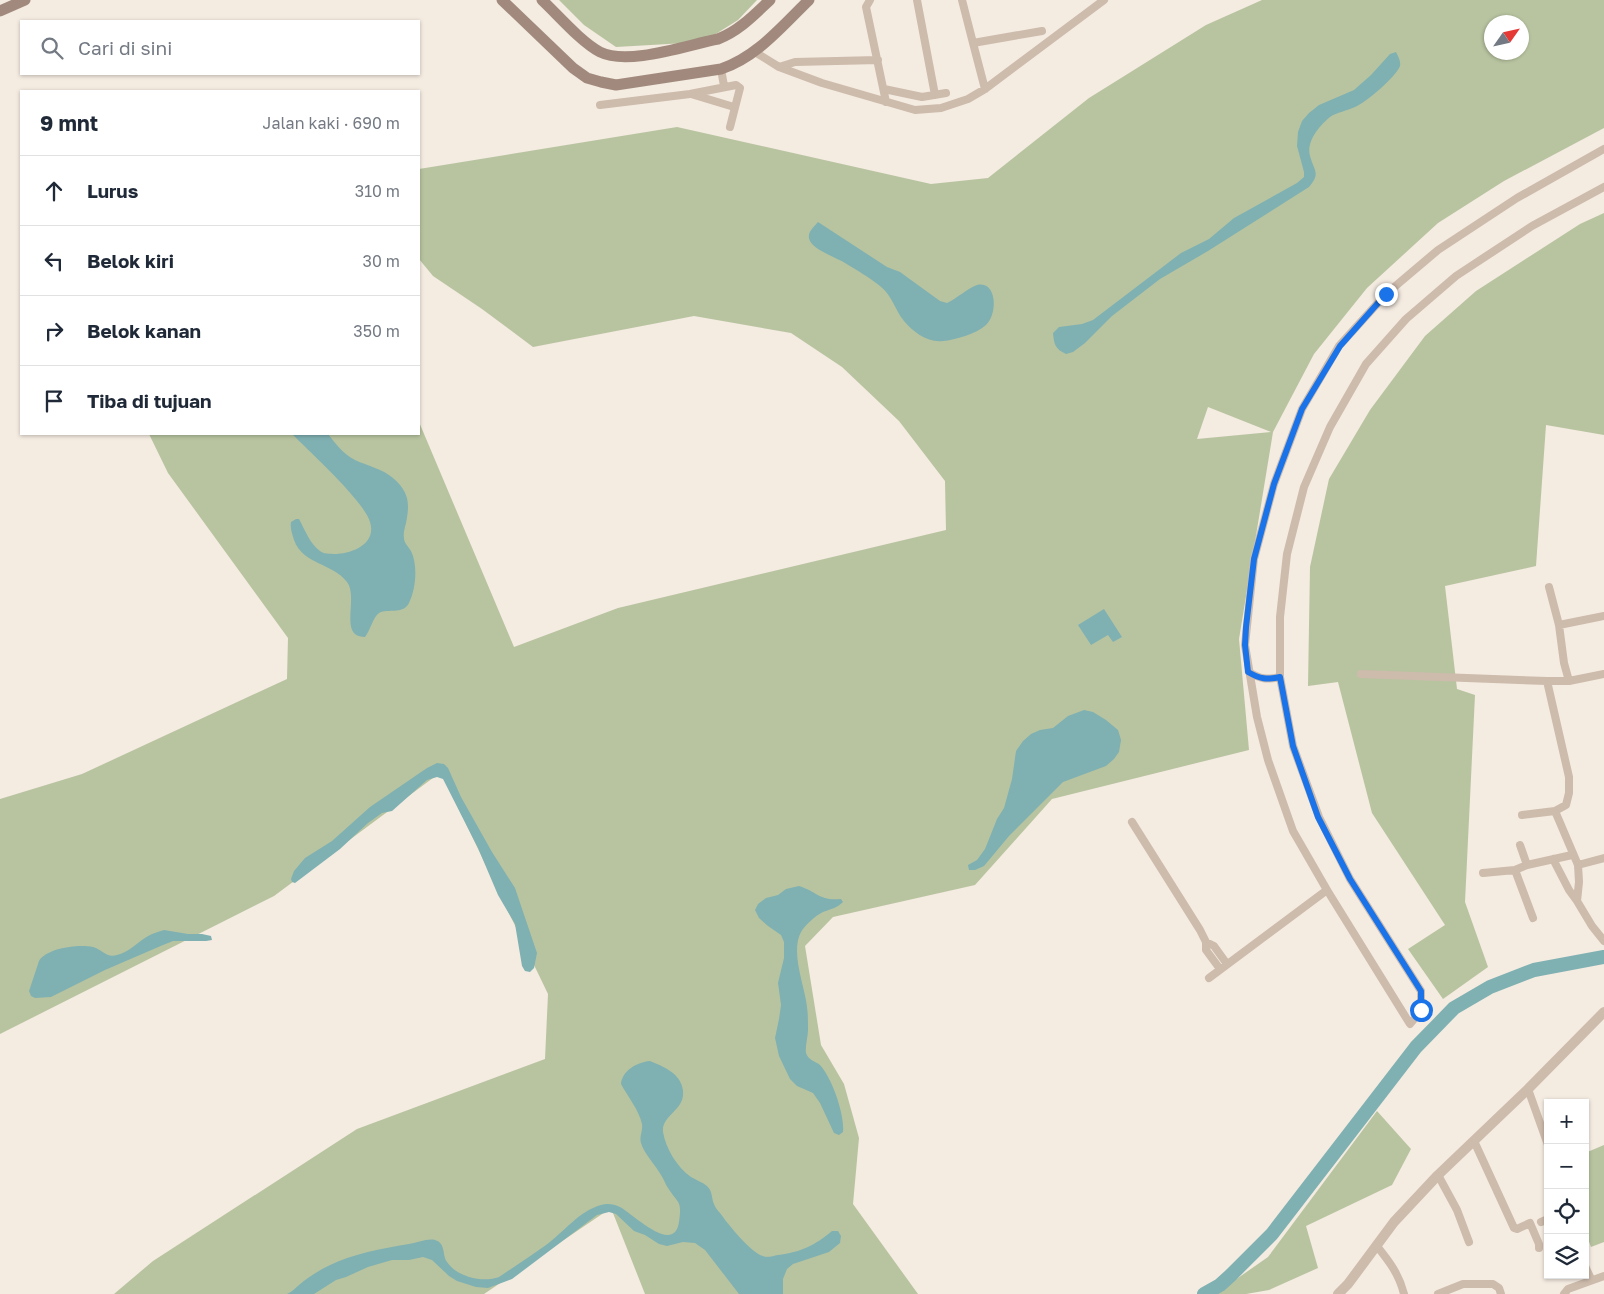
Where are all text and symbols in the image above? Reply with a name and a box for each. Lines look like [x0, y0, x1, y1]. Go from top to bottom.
north arrow [1484, 15, 1529, 60]
search box [20, 20, 420, 75]
icon: search [38, 34, 66, 62]
text: Cari di sini [78, 36, 172, 59]
text: 9 mnt [40, 110, 98, 136]
text: Jalan kaki · 690 m [263, 113, 400, 133]
icon: ahead [40, 177, 68, 205]
text: Lurus [87, 179, 138, 202]
text: 310 m [355, 181, 400, 201]
icon: left [40, 247, 68, 275]
text: Belok kiri [87, 249, 174, 272]
text: 30 m [363, 251, 400, 271]
route end [1375, 283, 1398, 306]
icon: right [40, 317, 68, 345]
text: Belok kanan [87, 319, 201, 342]
text: 350 m [353, 321, 400, 341]
icon: arrive [40, 387, 68, 415]
text: Tiba di tujuan [87, 389, 212, 412]
route start [1410, 999, 1433, 1022]
map controls [1544, 1099, 1589, 1279]
button: + [1544, 1099, 1589, 1144]
button: − [1544, 1144, 1589, 1189]
button: locate [1544, 1189, 1589, 1234]
button: layers [1544, 1234, 1589, 1279]

